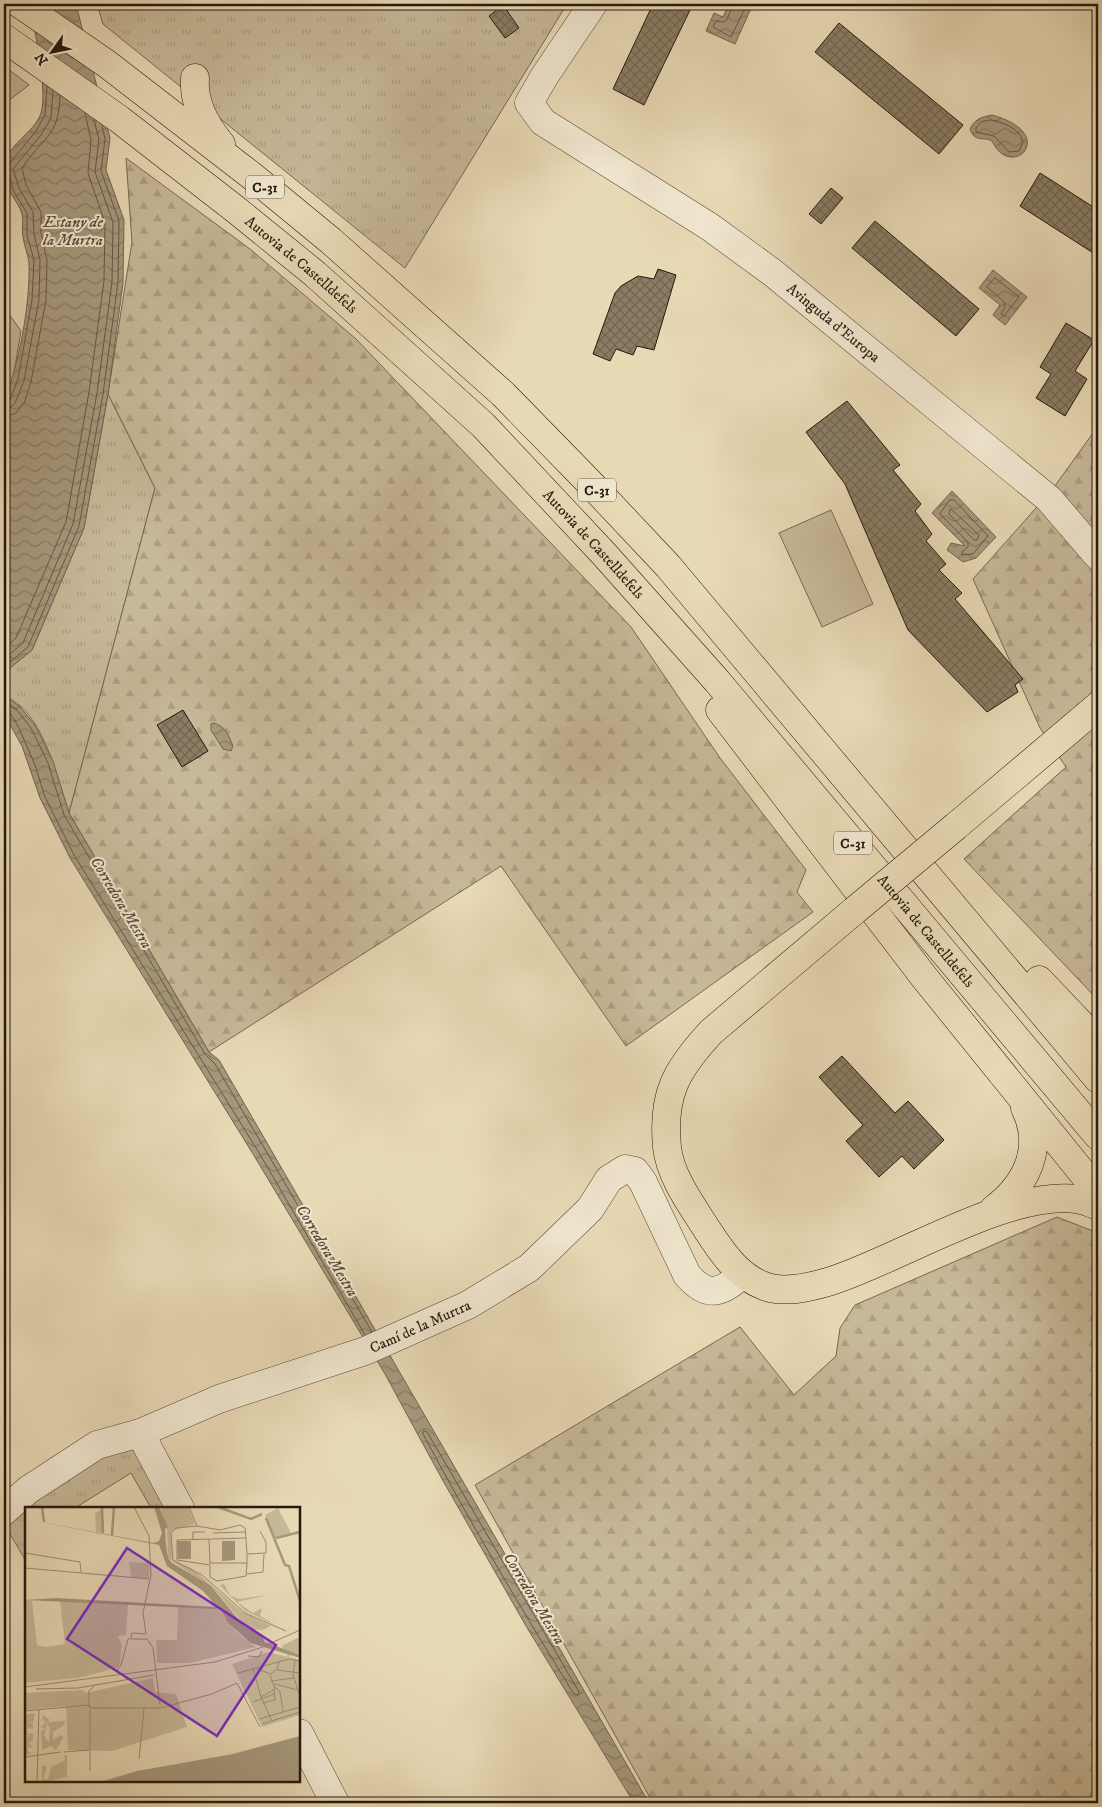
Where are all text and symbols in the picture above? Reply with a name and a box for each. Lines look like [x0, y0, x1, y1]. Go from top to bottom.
north arrow [28, 28, 78, 78]
text: N [31, 48, 53, 68]
road number: C-31 [246, 176, 284, 198]
water label: Estany de la Murtra [42, 212, 103, 250]
street label: Autovia de Castelldefels [241, 212, 361, 318]
street label: Avinguda d'Europa [783, 279, 884, 367]
road number: C-31 [578, 478, 616, 502]
street label: Autovia de Castelldefels [538, 486, 648, 603]
road number: C-31 [834, 831, 872, 854]
water label: Corredora Mestra [86, 853, 157, 952]
street label: Autovia de Castelldefels [873, 871, 978, 991]
water label: Corredora Mestra [292, 1201, 363, 1300]
street label: Camí de la Murtra [367, 1296, 475, 1358]
inset map [25, 1507, 300, 1782]
water label: Corredora Mestra [499, 1549, 570, 1648]

